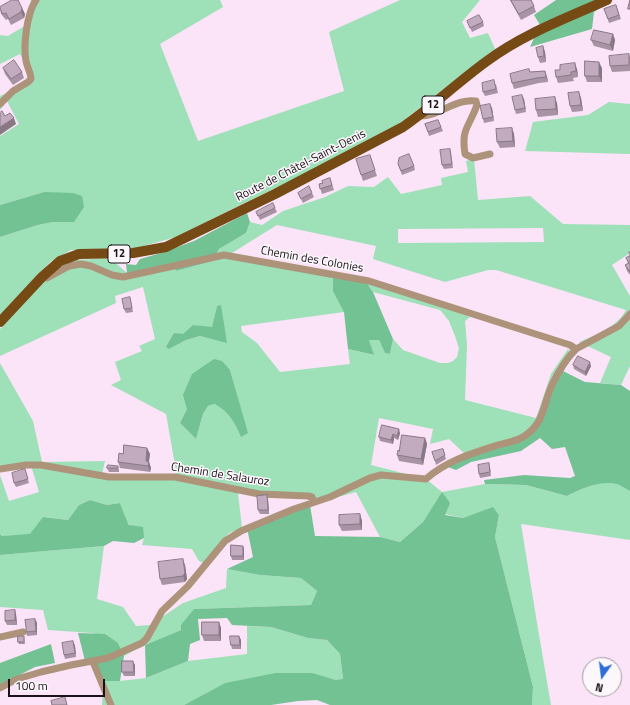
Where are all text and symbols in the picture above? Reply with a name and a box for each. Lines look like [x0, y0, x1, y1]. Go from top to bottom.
road number: 12 [422, 96, 444, 114]
street label: Route de Châtel-Saint-Denis [234, 127, 368, 205]
street label: Chemin des Colonies [260, 244, 364, 276]
road number: 12 [108, 245, 130, 263]
street label: Chemin de Salauroz [170, 460, 270, 490]
north arrow [582, 657, 622, 697]
scale bar [10, 671, 107, 697]
text: 100 m [15, 676, 48, 695]
text: N [594, 679, 605, 696]

